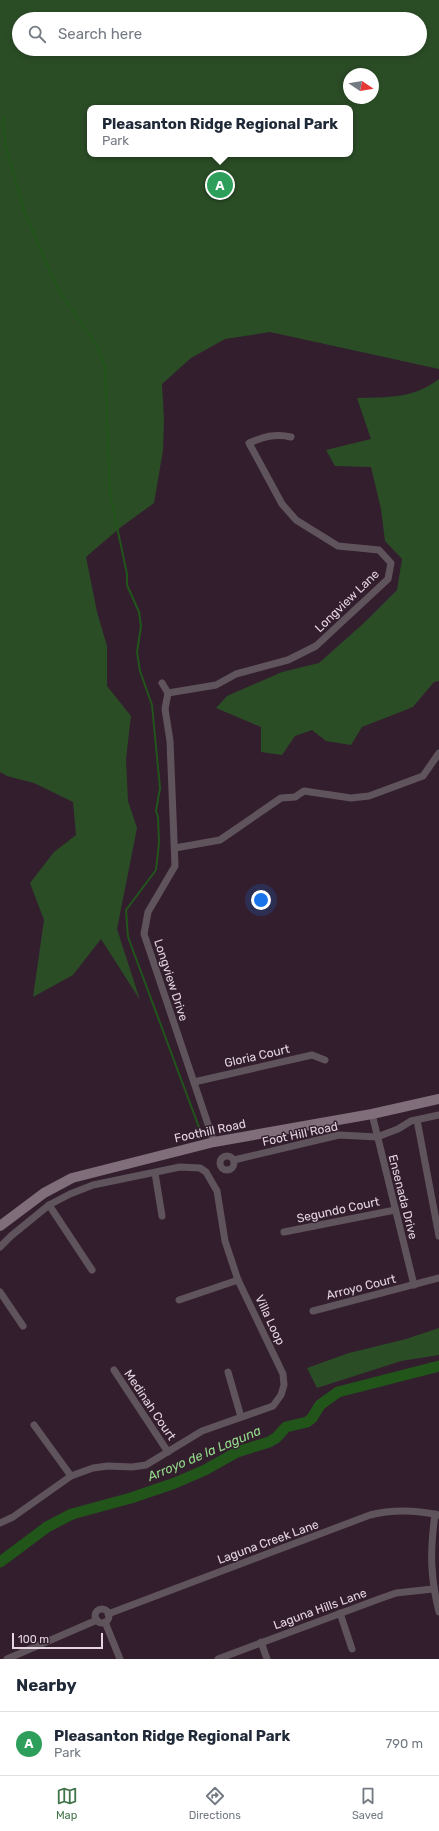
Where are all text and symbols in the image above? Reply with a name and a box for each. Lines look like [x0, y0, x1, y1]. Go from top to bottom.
search box [12, 12, 427, 56]
icon: search [26, 23, 48, 45]
text: Search here [58, 25, 142, 43]
north arrow [343, 68, 379, 104]
popup [87, 105, 353, 157]
text: Pleasanton Ridge Regional Park [102, 115, 338, 133]
text: Park [102, 133, 129, 148]
pin: A [207, 170, 233, 200]
street label: Longview Lane [312, 567, 382, 635]
your location [251, 890, 271, 910]
street label: Longview Drive [151, 937, 191, 1023]
street label: Gloria Court [223, 1042, 291, 1070]
street label: Foothill Road [173, 1117, 247, 1145]
street label: Foot Hill Road [261, 1119, 339, 1149]
street label: Ensenada Drive [386, 1153, 420, 1241]
street label: Segundo Court [295, 1194, 381, 1226]
street label: Arroyo Court [325, 1272, 398, 1302]
street label: Villa Loop [252, 1293, 288, 1347]
street label: Medinah Court [121, 1367, 179, 1443]
water label: Arroyo de la Laguna [144, 1423, 264, 1485]
street label: Laguna Creek Lane [215, 1517, 321, 1567]
street label: Laguna Hills Lane [271, 1586, 369, 1632]
scale bar [12, 1631, 103, 1650]
text: 100 m [18, 1633, 49, 1646]
text: Nearby [16, 1675, 77, 1695]
text: Pleasanton Ridge Regional Park [54, 1727, 290, 1745]
text: A [24, 1736, 34, 1751]
text: 790 m [386, 1736, 423, 1751]
text: Park [54, 1745, 81, 1760]
tab: Map [56, 1785, 78, 1822]
tab: Directions [189, 1785, 241, 1822]
tab: Saved [352, 1785, 383, 1822]

